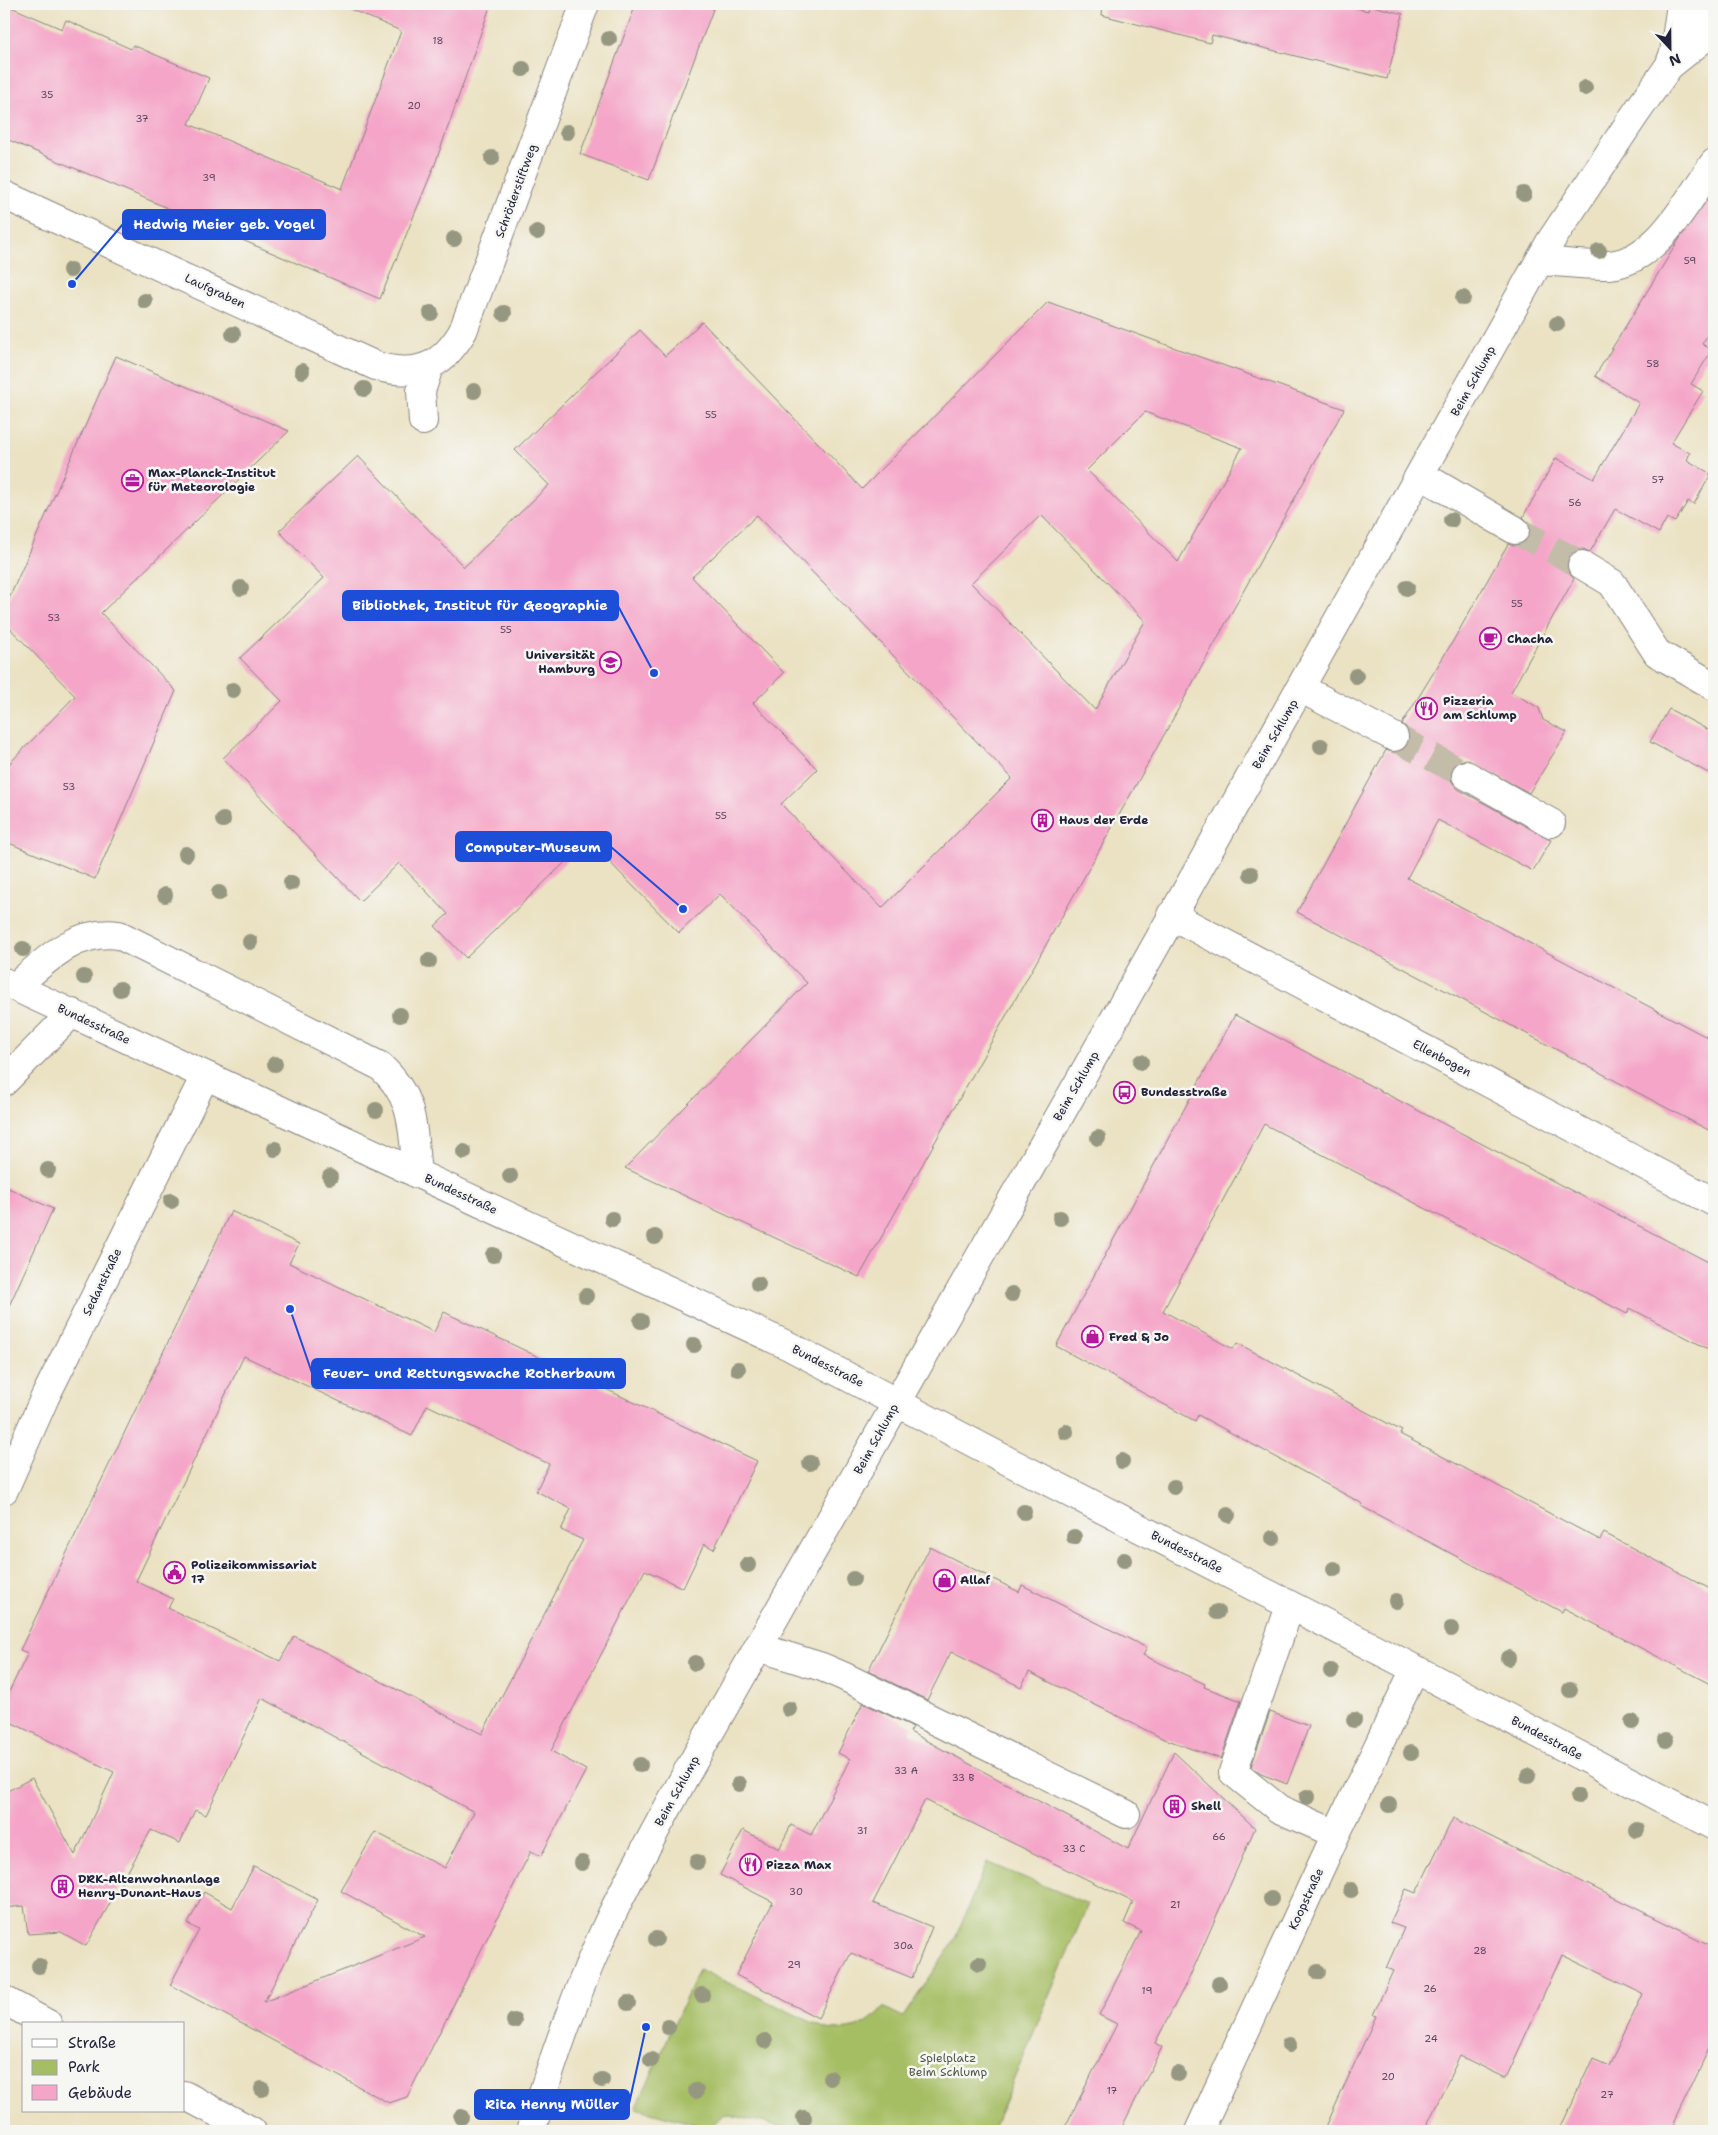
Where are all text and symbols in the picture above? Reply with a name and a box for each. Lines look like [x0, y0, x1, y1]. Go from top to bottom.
north arrow [1646, 22, 1696, 72]
house number: 18 [432, 34, 444, 47]
text: N [1666, 50, 1683, 70]
house number: 35 [41, 88, 53, 101]
house number: 20 [407, 99, 421, 112]
house number: 37 [135, 112, 149, 125]
street label: Schröderstiftweg [492, 142, 540, 240]
house number: 39 [202, 171, 216, 184]
callout: Hedwig Meier geb. Vogel [123, 210, 325, 239]
text: Hedwig Meier geb. Vogel [133, 215, 315, 233]
house number: 59 [1684, 254, 1696, 267]
street label: Laufgraben [182, 270, 248, 312]
street label: Beim Schlump [1447, 343, 1499, 419]
house number: 58 [1647, 357, 1659, 370]
house number: 55 [705, 408, 717, 421]
place label: Max-Planck-Institut für Meteorologie [148, 465, 276, 495]
office icon: Max-Planck-Institut für Meteorologie [120, 468, 144, 492]
house number: 57 [1652, 473, 1664, 486]
house number: 56 [1569, 496, 1581, 509]
callout: Bibliothek, Institut für Geographie [343, 591, 618, 620]
text: Bibliothek, Institut für Geographie [352, 596, 608, 614]
house number: 55 [1511, 597, 1523, 610]
house number: 53 [48, 611, 60, 624]
house number: 55 [500, 623, 512, 636]
cafe icon: Chacha [1479, 627, 1503, 651]
place label: Chacha [1507, 631, 1554, 647]
place label: Universität Hamburg [526, 647, 595, 677]
school or university icon: Universität Hamburg [599, 650, 623, 674]
place label: Pizzeria am Schlump [1443, 693, 1517, 723]
street label: Beim Schlump [1248, 696, 1302, 772]
restaurant icon: Pizzeria am Schlump [1415, 696, 1439, 720]
house number: 53 [63, 780, 75, 793]
building icon: Haus der Erde [1031, 808, 1055, 832]
house number: 55 [715, 809, 727, 822]
place label: Haus der Erde [1059, 812, 1148, 828]
callout: Computer-Museum [456, 832, 611, 861]
text: Computer-Museum [465, 838, 601, 856]
street label: Bundesstraße [55, 1000, 133, 1048]
street label: Ellenbogen [1410, 1036, 1474, 1080]
street label: Beim Schlump [1049, 1048, 1103, 1124]
bus stop icon: Bundesstraße [1113, 1080, 1137, 1104]
place label: Bundesstraße [1141, 1084, 1227, 1100]
street label: Bundesstraße [422, 1170, 500, 1218]
street label: Sedanstraße [79, 1245, 125, 1318]
shop icon: Fred & Jo [1081, 1325, 1105, 1349]
place label: Fred & Jo [1109, 1329, 1169, 1345]
street label: Bundesstraße [789, 1341, 867, 1391]
callout: Feuer- und Rettungswache Rotherbaum [312, 1359, 625, 1388]
text: Feuer- und Rettungswache Rotherbaum [323, 1364, 615, 1382]
street label: Beim Schlump [850, 1401, 902, 1477]
street label: Bundesstraße [1148, 1527, 1226, 1577]
place label: Polizeikommissariat 17 [191, 1557, 317, 1587]
public building icon: Polizeikommissariat 17 [163, 1560, 187, 1584]
shop icon: Allaf [932, 1568, 956, 1592]
place label: Allaf [960, 1572, 990, 1588]
street label: Bundesstraße [1508, 1712, 1586, 1764]
street label: Beim Schlump [651, 1753, 703, 1829]
house number: 33 A [894, 1764, 918, 1777]
house number: 33 B [952, 1771, 974, 1784]
building icon: Shell [1163, 1794, 1187, 1818]
place label: Shell [1191, 1798, 1221, 1814]
house number: 31 [857, 1824, 867, 1837]
house number: 66 [1212, 1830, 1226, 1843]
house number: 33 C [1063, 1842, 1085, 1855]
restaurant icon: Pizza Max [738, 1853, 762, 1877]
place label: Pizza Max [766, 1857, 832, 1873]
street label: Koopstraße [1285, 1865, 1327, 1932]
place label: DRK-Altenwohnanlage Henry-Dunant-Haus [78, 1871, 220, 1901]
building icon: DRK-Altenwohnanlage Henry-Dunant-Haus [50, 1874, 74, 1898]
house number: 30 [789, 1885, 803, 1898]
house number: 21 [1170, 1898, 1180, 1911]
house number: 30a [893, 1939, 914, 1952]
house number: 28 [1473, 1944, 1487, 1957]
house number: 29 [787, 1958, 801, 1971]
house number: 26 [1423, 1982, 1437, 1995]
house number: 19 [1142, 1984, 1152, 1997]
legend [22, 2022, 185, 2112]
house number: 24 [1424, 2032, 1438, 2045]
text: Straße [68, 2033, 116, 2053]
park label: Spielplatz Beim Schlump [909, 2050, 987, 2080]
text: Park [68, 2057, 100, 2077]
house number: 20 [1381, 2070, 1395, 2083]
text: Gebäude [68, 2083, 132, 2103]
house number: 17 [1107, 2084, 1117, 2097]
house number: 27 [1600, 2088, 1614, 2101]
callout: Rita Henny Müller [475, 2090, 629, 2119]
text: Rita Henny Müller [485, 2095, 619, 2113]

